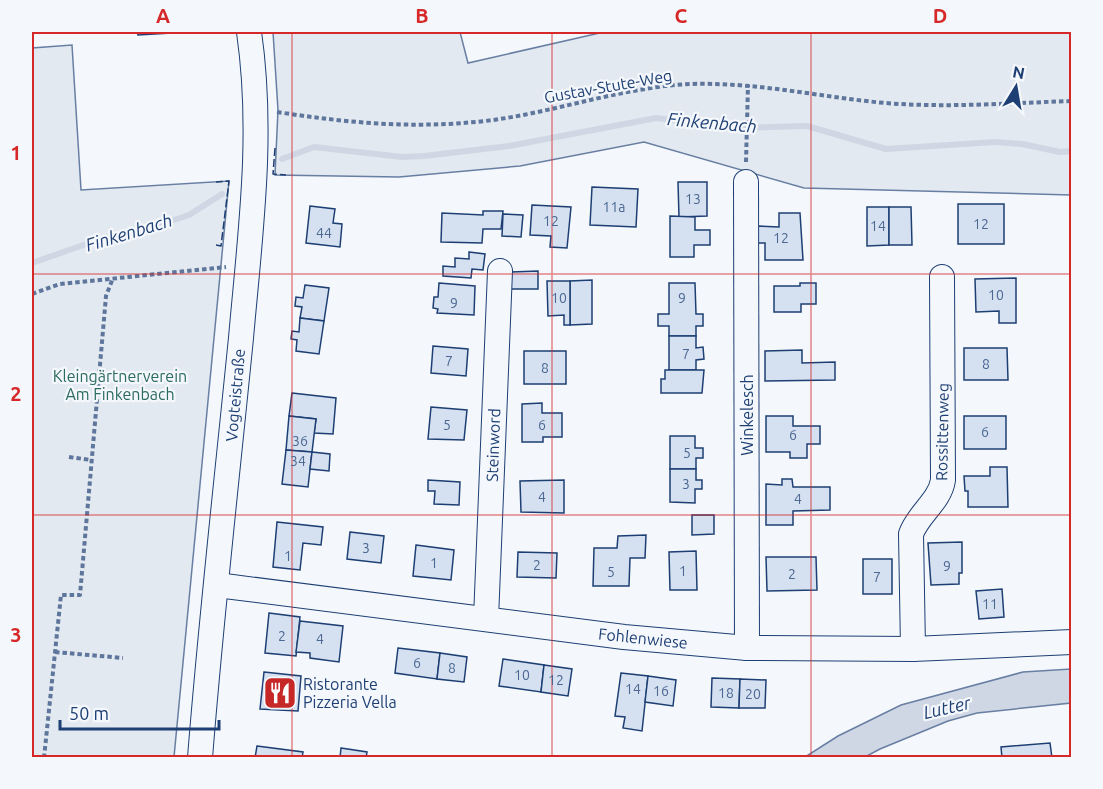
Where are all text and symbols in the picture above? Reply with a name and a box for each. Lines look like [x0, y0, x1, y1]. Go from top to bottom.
text: A [156, 4, 170, 27]
text: B [415, 4, 429, 27]
text: C [675, 4, 688, 27]
text: D [933, 4, 947, 27]
north arrow [986, 57, 1046, 117]
text: N [1011, 62, 1026, 82]
street label: Gustav-Stute-Weg [543, 66, 673, 106]
water label: Finkenbach [667, 108, 758, 136]
text: 1 [10, 141, 22, 164]
house number: 13 [685, 191, 701, 207]
house number: 11a [603, 199, 626, 215]
water label: Finkenbach [83, 209, 175, 255]
house number: 12 [543, 213, 559, 229]
house number: 12 [973, 216, 989, 232]
house number: 14 [870, 218, 886, 234]
house number: 44 [316, 225, 332, 241]
house number: 12 [773, 230, 789, 246]
house number: 10 [988, 287, 1004, 303]
house number: 10 [551, 290, 567, 306]
house number: 9 [678, 290, 686, 306]
house number: 9 [450, 295, 458, 311]
house number: 7 [682, 346, 690, 362]
street label: Vogteistraße [222, 348, 248, 442]
house number: 7 [445, 353, 453, 369]
house number: 8 [982, 356, 990, 372]
house number: 8 [541, 360, 549, 376]
park label: Kleingärtnerverein Am Finkenbach [53, 367, 187, 403]
street label: Winkelesch [738, 374, 756, 456]
text: 2 [10, 382, 22, 405]
street label: Rossittenweg [932, 383, 952, 481]
street label: Steinword [483, 408, 503, 482]
house number: 5 [443, 417, 451, 433]
house number: 6 [538, 417, 546, 433]
house number: 6 [981, 424, 989, 440]
house number: 6 [789, 427, 797, 443]
house number: 36 [292, 433, 308, 449]
house number: 5 [683, 445, 691, 461]
house number: 34 [290, 453, 306, 469]
house number: 3 [682, 476, 690, 492]
house number: 4 [538, 489, 546, 505]
house number: 4 [794, 491, 802, 507]
house number: 3 [362, 540, 370, 556]
house number: 1 [284, 548, 292, 564]
house number: 1 [430, 555, 438, 571]
house number: 2 [533, 557, 541, 573]
house number: 9 [943, 558, 951, 574]
house number: 1 [679, 563, 687, 579]
house number: 5 [607, 564, 615, 580]
house number: 2 [788, 566, 796, 582]
house number: 7 [873, 569, 881, 585]
house number: 11 [982, 596, 998, 612]
text: 3 [10, 623, 22, 646]
street label: Fohlenwiese [597, 624, 689, 652]
house number: 2 [278, 628, 286, 644]
house number: 4 [316, 631, 324, 647]
house number: 6 [413, 655, 421, 671]
house number: 8 [448, 660, 456, 676]
house number: 10 [514, 667, 530, 683]
house number: 12 [548, 672, 564, 688]
restaurant icon: Ristorante Pizzeria Vella [262, 675, 298, 711]
place label: Ristorante Pizzeria Vella [303, 675, 397, 711]
house number: 14 [625, 681, 641, 697]
house number: 16 [653, 683, 669, 699]
house number: 18 [718, 685, 734, 701]
house number: 20 [745, 686, 761, 702]
water label: Lutter [921, 692, 974, 722]
scale bar [60, 693, 219, 731]
text: 50 m [69, 703, 109, 723]

